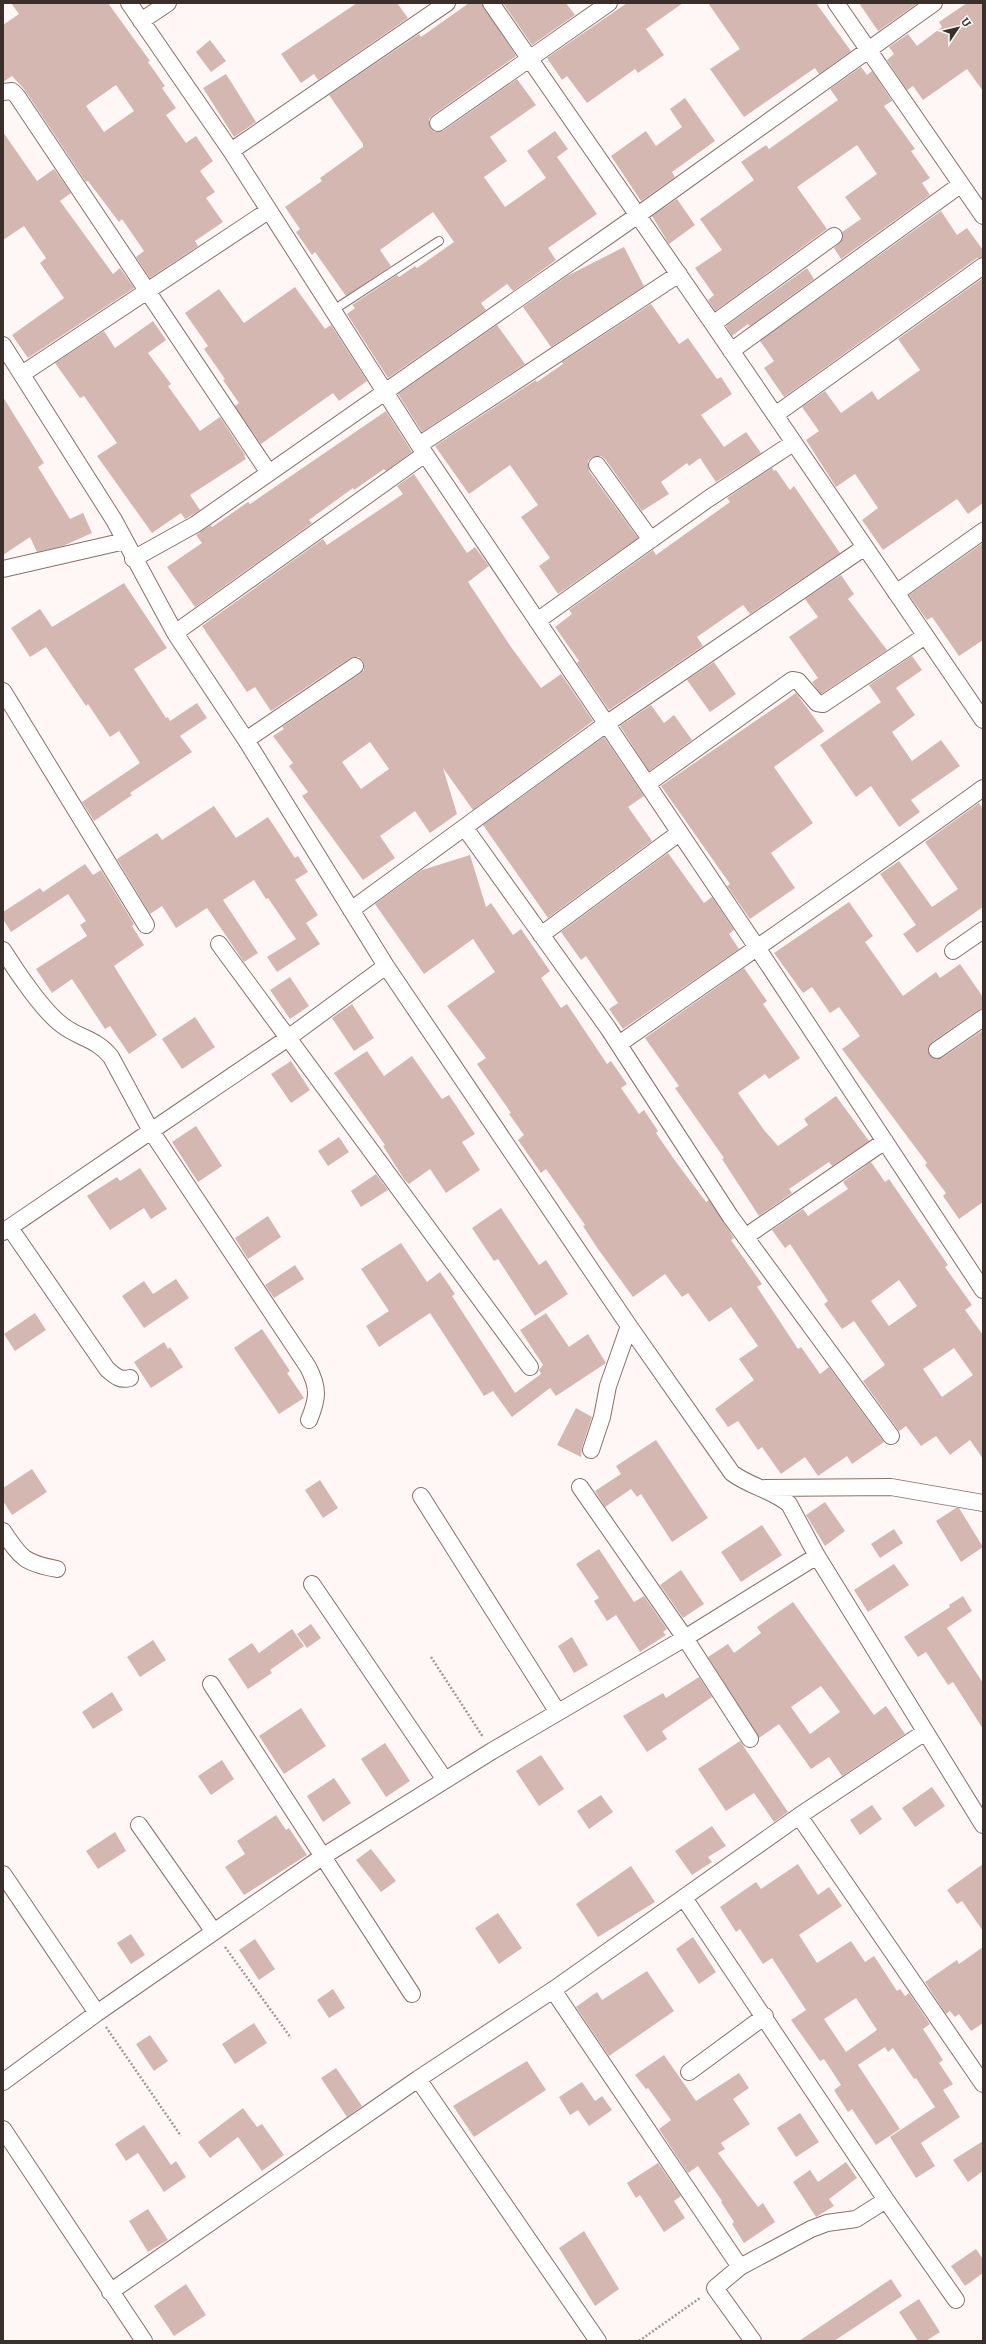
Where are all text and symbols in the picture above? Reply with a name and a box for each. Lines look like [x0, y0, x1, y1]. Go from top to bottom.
north arrow [938, 8, 978, 48]
text: U [958, 15, 973, 30]

